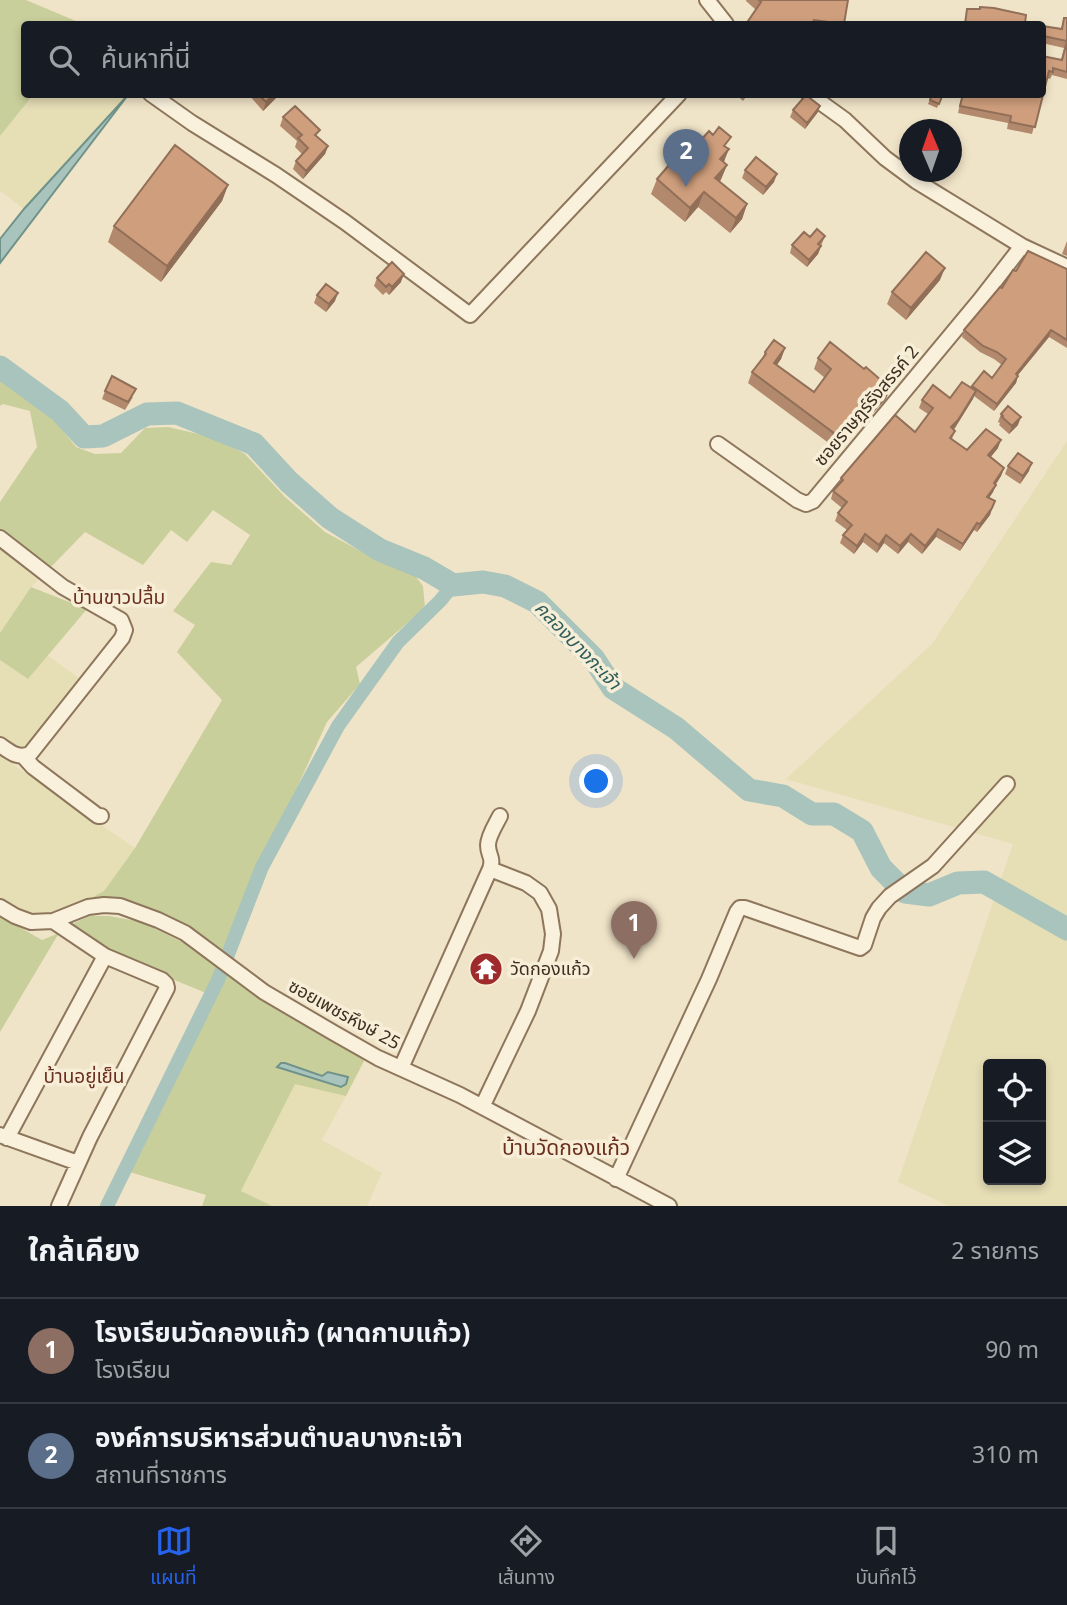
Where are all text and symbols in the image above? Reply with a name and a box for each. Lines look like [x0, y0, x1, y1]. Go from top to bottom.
search box [21, 21, 1046, 98]
text: ค้นหาที่นี่ [101, 40, 191, 80]
icon: search [45, 41, 83, 79]
north arrow [899, 119, 962, 182]
pin: 2 [663, 129, 709, 187]
street label: ซอยราษฎร์รังสรรค์ 2 [808, 340, 926, 472]
district label: บ้านขาวปลื้ม [73, 584, 165, 613]
water label: คลองบางกะเจ้า [527, 595, 628, 698]
your location [579, 764, 613, 798]
pin: 1 [611, 901, 657, 959]
temple icon: วัดกองแก้ว [467, 950, 505, 988]
place label: วัดกองแก้ว [510, 956, 591, 983]
street label: ซอยเพชรหึงษ์ 25 [283, 973, 405, 1057]
map controls [983, 1059, 1046, 1185]
button: locate [983, 1059, 1046, 1122]
district label: บ้านอยู่เย็น [44, 1063, 125, 1092]
button: layers [983, 1122, 1046, 1185]
district label: บ้านวัดกองแก้ว [502, 1133, 630, 1164]
text: ใกล้เคียง [28, 1229, 140, 1275]
text: 2 รายการ [951, 1235, 1039, 1269]
text: โรงเรียนวัดกองแก้ว (ผาดกาบแก้ว) [95, 1314, 470, 1354]
text: 1 [44, 1334, 58, 1368]
text: 90 m [985, 1334, 1039, 1368]
text: โรงเรียน [95, 1354, 171, 1388]
text: องค์การบริหารส่วนตำบลบางกะเจ้า [95, 1419, 463, 1459]
text: 2 [44, 1439, 58, 1473]
text: 310 m [972, 1439, 1039, 1473]
text: สถานที่ราชการ [95, 1459, 227, 1493]
tab: แผนที่ [150, 1522, 197, 1593]
tab: เส้นทาง [497, 1522, 555, 1593]
tab: บันทึกไว้ [856, 1522, 917, 1593]

